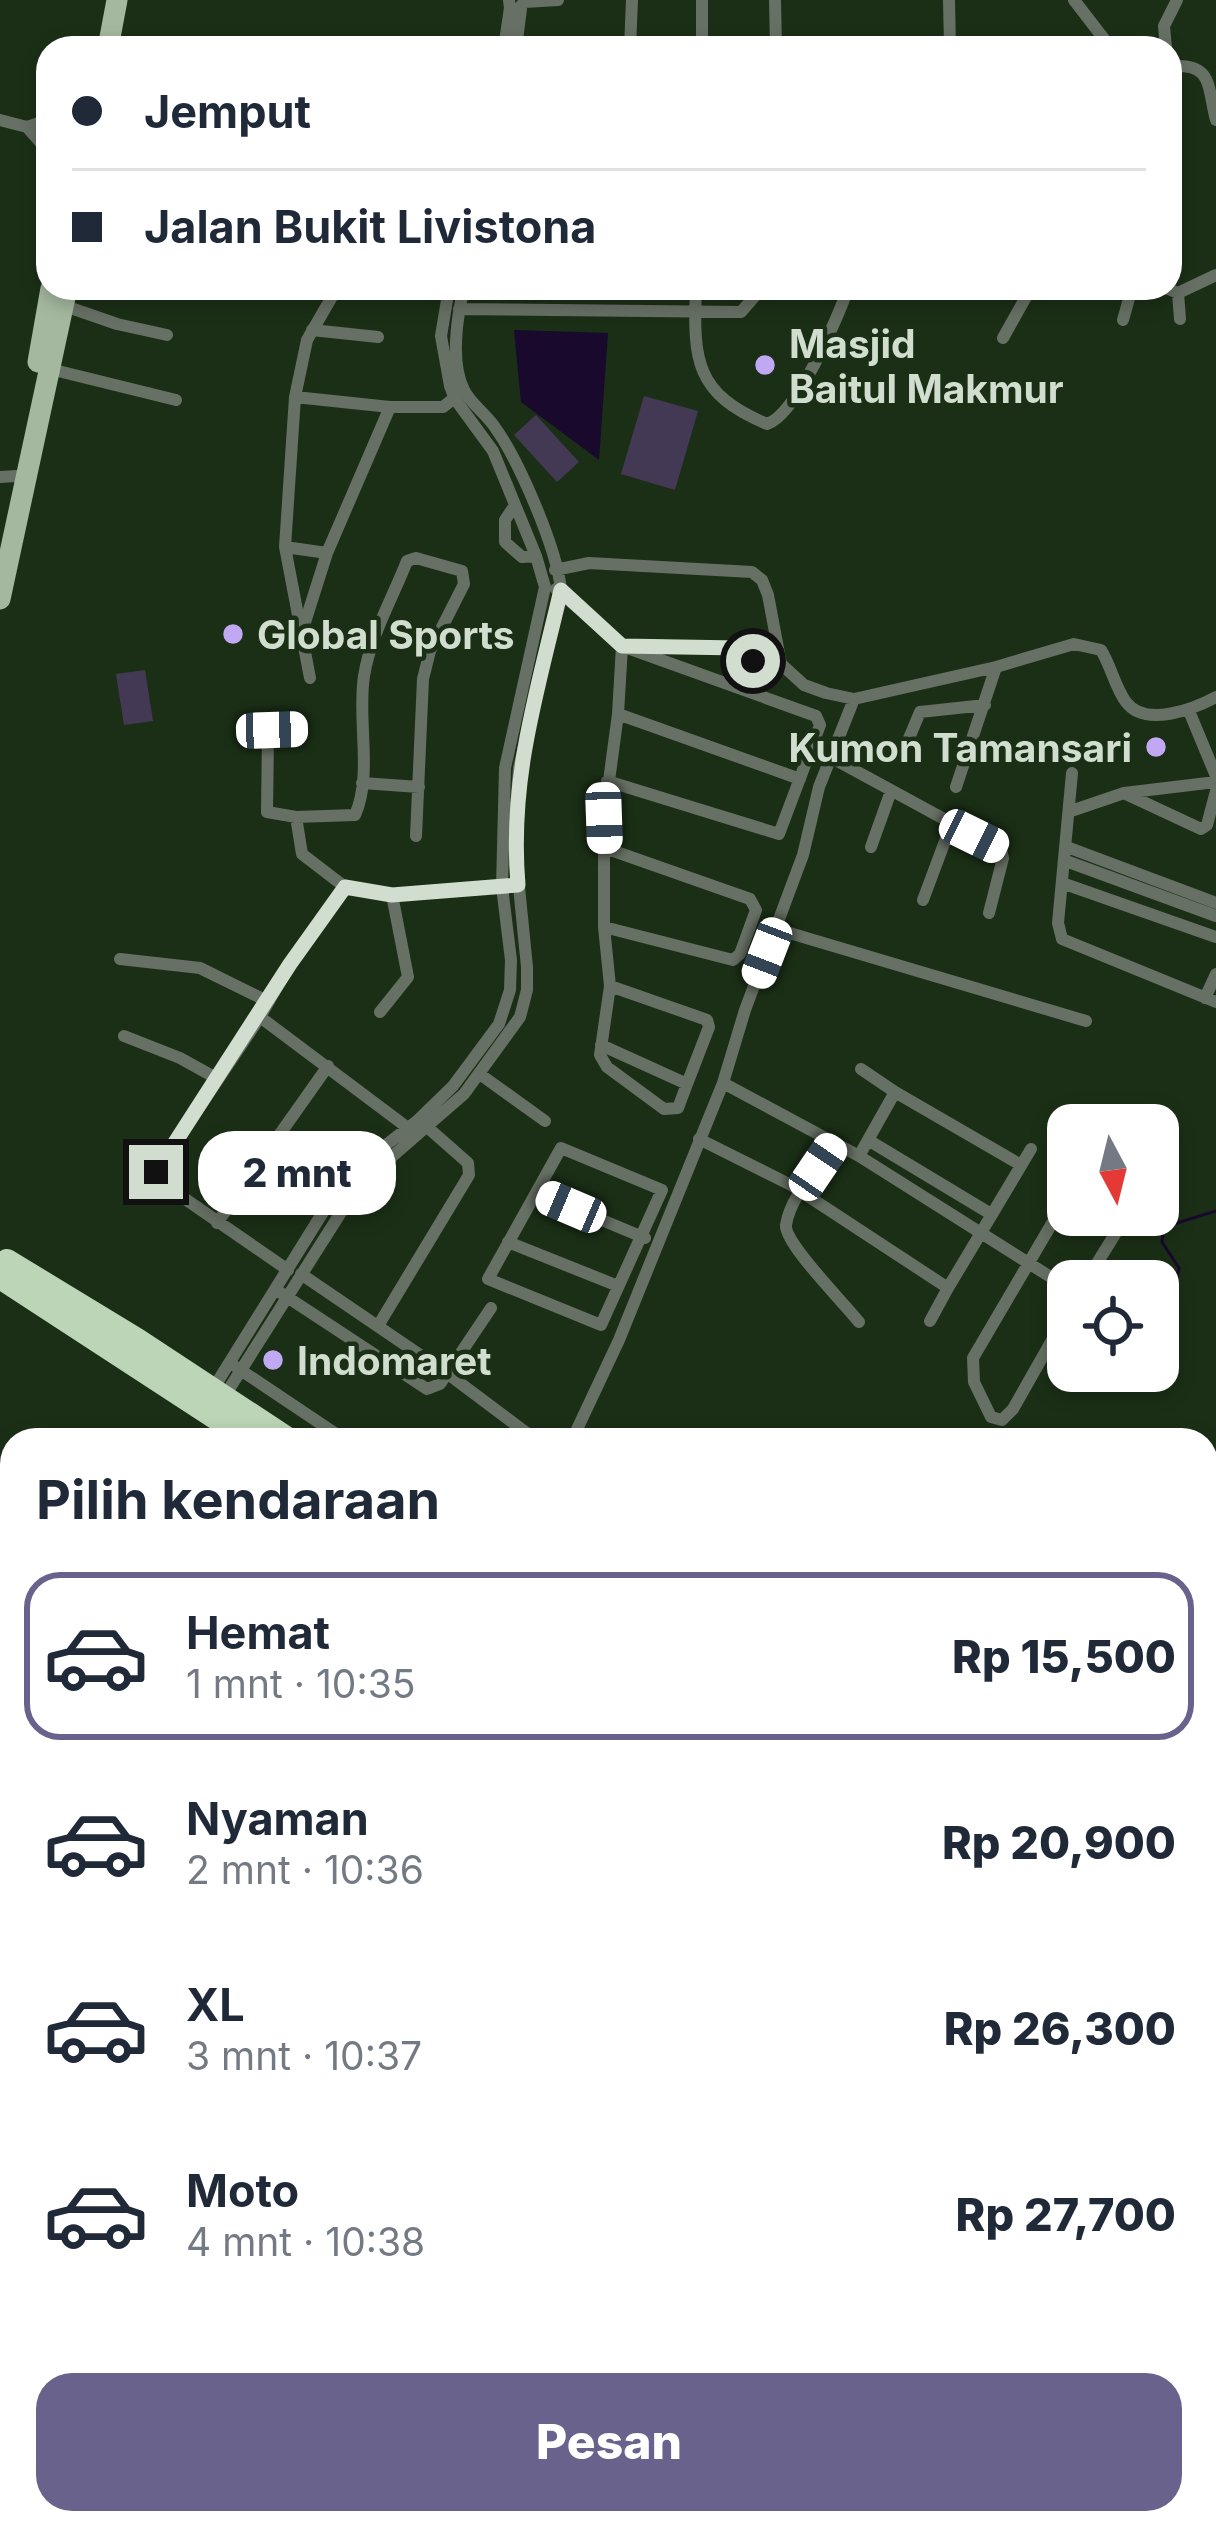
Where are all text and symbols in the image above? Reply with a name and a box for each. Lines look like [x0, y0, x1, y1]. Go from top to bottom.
text: Jemput [144, 84, 311, 139]
text: Jalan Bukit Livistona [144, 199, 596, 254]
place label: Masjid Baitul Makmur [789, 320, 1064, 412]
marker: Masjid Baitul Makmur [752, 352, 778, 378]
place label: Global Sports [257, 611, 515, 658]
marker: Global Sports [220, 621, 246, 647]
route start [726, 634, 780, 688]
car [235, 711, 309, 749]
place label: Kumon Tamansari [788, 724, 1132, 771]
marker: Kumon Tamansari [1143, 734, 1169, 760]
car [585, 781, 623, 855]
car [934, 804, 1014, 868]
car [737, 913, 797, 993]
north arrow [1047, 1104, 1179, 1236]
map controls [1047, 1104, 1179, 1392]
car [783, 1127, 853, 1207]
callout: 2 mnt [198, 1130, 396, 1214]
route end [129, 1145, 183, 1199]
text: 2 mnt [242, 1149, 352, 1196]
car [531, 1176, 611, 1238]
button: locate [1047, 1260, 1179, 1392]
place label: Indomaret [297, 1337, 491, 1384]
marker: Indomaret [260, 1347, 286, 1373]
text: Pilih kendaraan [36, 1467, 440, 1532]
icon: car [42, 1602, 150, 1710]
text: Hemat [186, 1605, 330, 1660]
text: Rp 15,500 [952, 1629, 1176, 1684]
text: 1 mnt · 10:35 [186, 1660, 415, 1707]
icon: car [42, 1788, 150, 1896]
text: Nyaman [186, 1791, 369, 1846]
text: Rp 20,900 [942, 1815, 1176, 1870]
text: 2 mnt · 10:36 [186, 1846, 424, 1893]
icon: car [42, 1974, 150, 2082]
text: XL [186, 1977, 245, 2032]
text: Rp 26,300 [944, 2001, 1176, 2056]
text: 3 mnt · 10:37 [186, 2032, 422, 2079]
icon: car [42, 2160, 150, 2268]
text: Moto [186, 2163, 299, 2218]
text: Rp 27,700 [956, 2187, 1176, 2242]
text: 4 mnt · 10:38 [186, 2218, 425, 2265]
button: Pesan [36, 2373, 1182, 2511]

